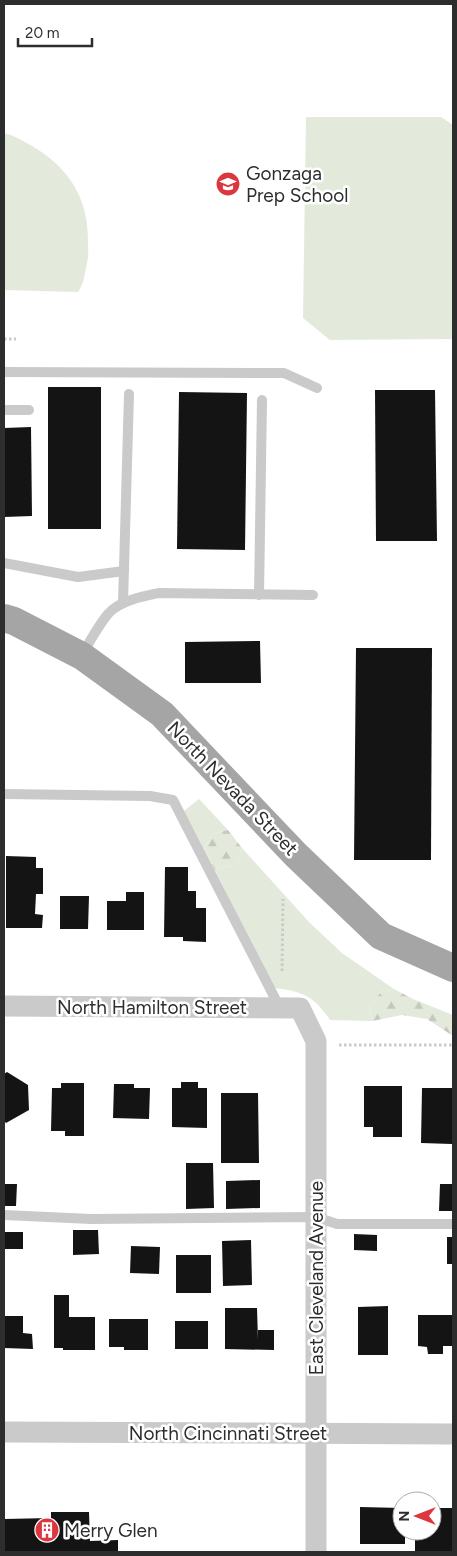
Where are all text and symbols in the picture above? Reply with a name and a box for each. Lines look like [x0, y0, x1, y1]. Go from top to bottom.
scale bar [18, 15, 91, 47]
text: 20 m [25, 24, 59, 42]
place label: Gonzaga Prep School [246, 162, 348, 207]
school or university icon: Gonzaga Prep School [215, 171, 241, 197]
street label: North Nevada Street [163, 717, 303, 860]
street label: North Hamilton Street [57, 996, 247, 1019]
street label: East Cleveland Avenue [305, 1181, 328, 1375]
street label: North Cincinnati Street [129, 1422, 327, 1445]
north arrow [392, 1491, 442, 1541]
text: N [396, 1511, 413, 1521]
building icon: Merry Glen [34, 1517, 60, 1543]
place label: Merry Glen [64, 1519, 158, 1542]

